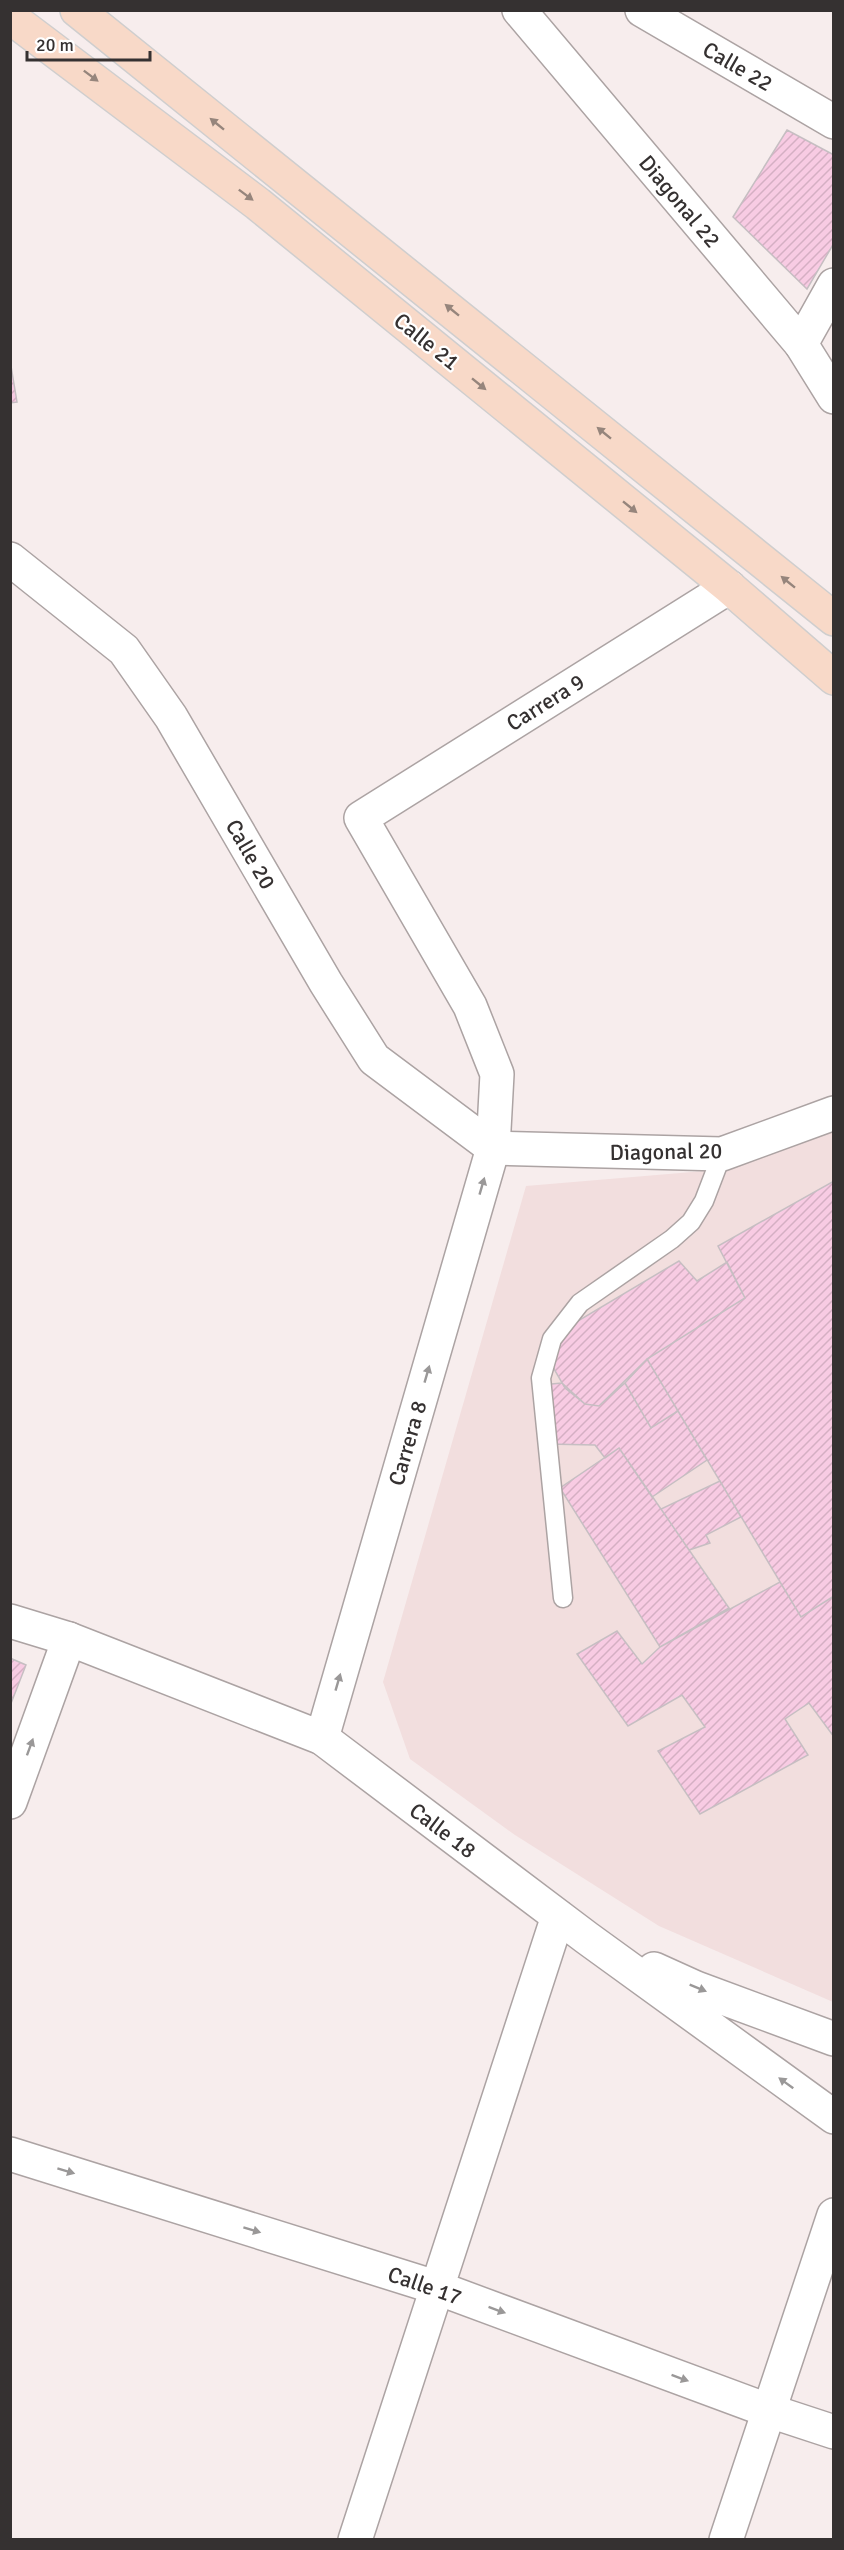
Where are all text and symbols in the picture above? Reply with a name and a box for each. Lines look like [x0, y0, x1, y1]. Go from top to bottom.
scale bar [27, 24, 150, 62]
text: 20 m [36, 34, 74, 56]
street label: Calle 22 [698, 36, 778, 97]
one-way arrow [84, 70, 99, 82]
one-way arrow [210, 118, 225, 131]
street label: Diagonal 22 [633, 150, 726, 253]
one-way arrow [238, 188, 254, 201]
one-way arrow [445, 305, 460, 317]
street label: Calle 21 [389, 307, 465, 376]
one-way arrow [471, 377, 487, 390]
one-way arrow [596, 426, 612, 439]
one-way arrow [622, 500, 638, 513]
one-way arrow [781, 576, 796, 589]
street label: Carrera 9 [501, 668, 589, 737]
street label: Calle 20 [220, 814, 281, 894]
street label: Diagonal 20 [610, 1137, 723, 1166]
one-way arrow [477, 1177, 487, 1195]
one-way arrow [423, 1364, 432, 1382]
street label: Carrera 8 [383, 1398, 432, 1489]
one-way arrow [334, 1673, 343, 1691]
one-way arrow [26, 1738, 36, 1756]
street label: Calle 18 [404, 1797, 481, 1864]
one-way arrow [689, 1983, 707, 1993]
one-way arrow [779, 2077, 795, 2089]
one-way arrow [57, 2167, 75, 2176]
one-way arrow [243, 2225, 261, 2235]
street label: Calle 17 [384, 2260, 465, 2311]
one-way arrow [489, 2305, 507, 2315]
one-way arrow [671, 2373, 689, 2383]

